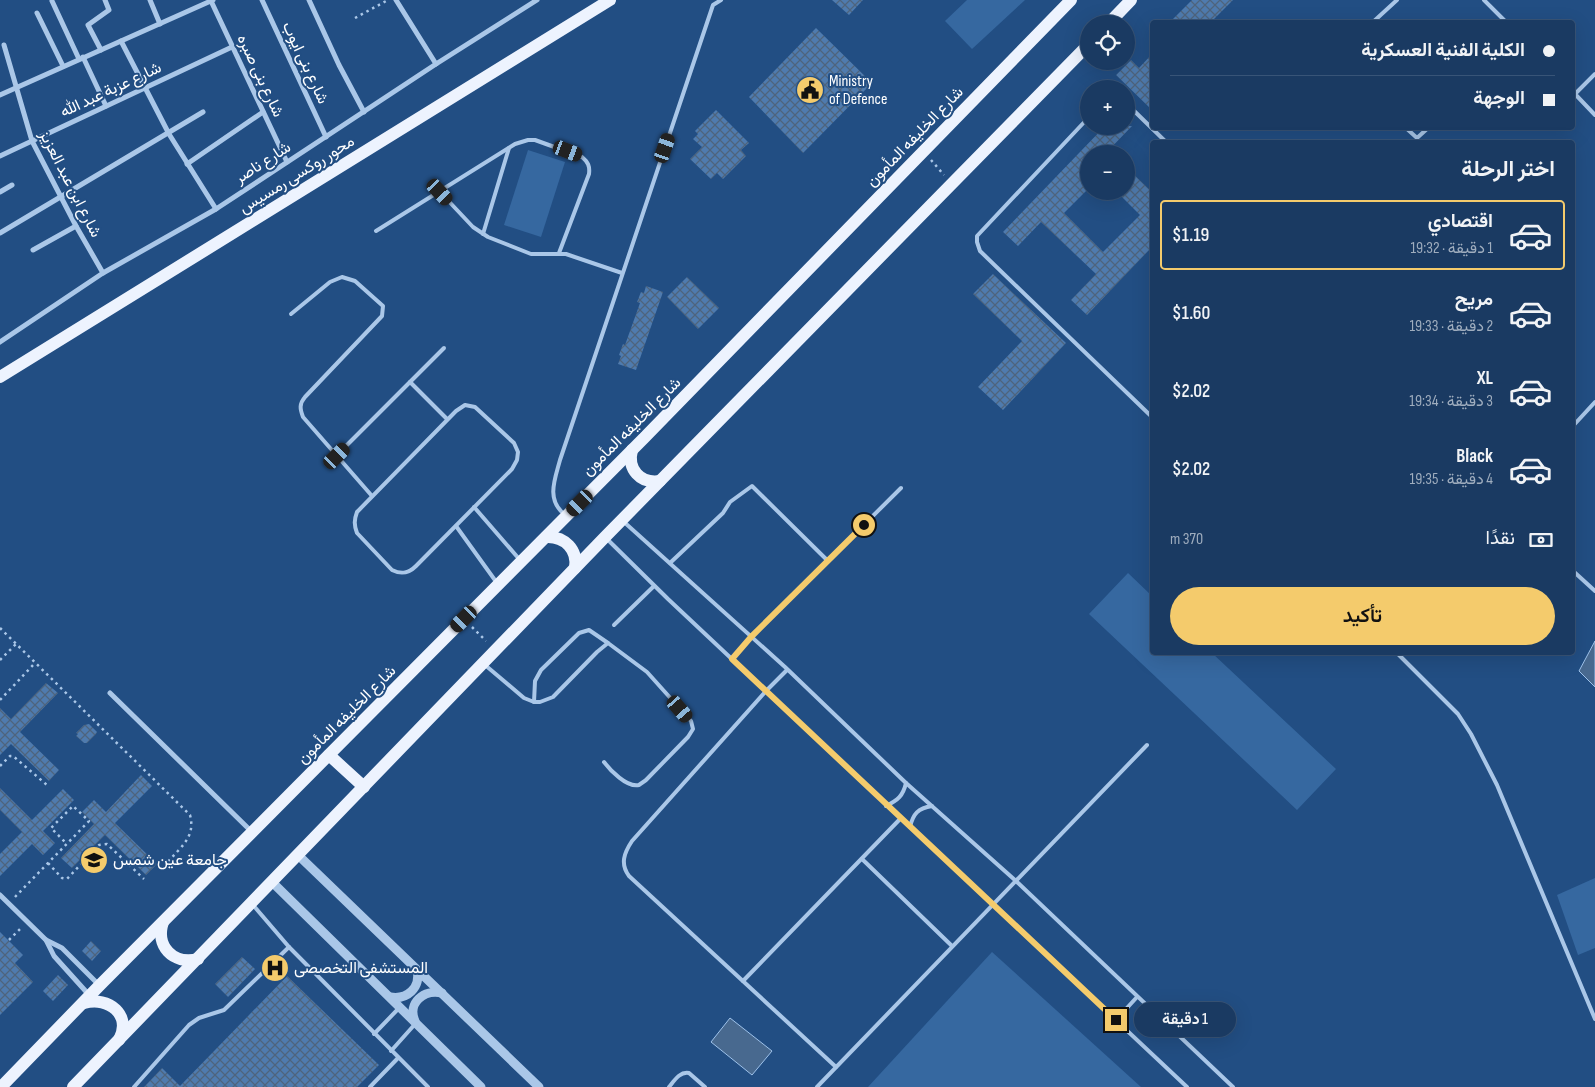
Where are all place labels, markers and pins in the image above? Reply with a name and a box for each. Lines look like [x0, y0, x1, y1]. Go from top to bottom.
place label: Ministry of Defence [829, 72, 887, 109]
public building icon: Ministry of Defence [795, 75, 825, 105]
school or university icon: جامعة عين شمس [79, 845, 109, 875]
place label: جامعة عين شمس [113, 851, 227, 870]
hospital icon: المستشفى التخصصى [260, 953, 290, 983]
place label: المستشفى التخصصى [294, 959, 428, 978]

